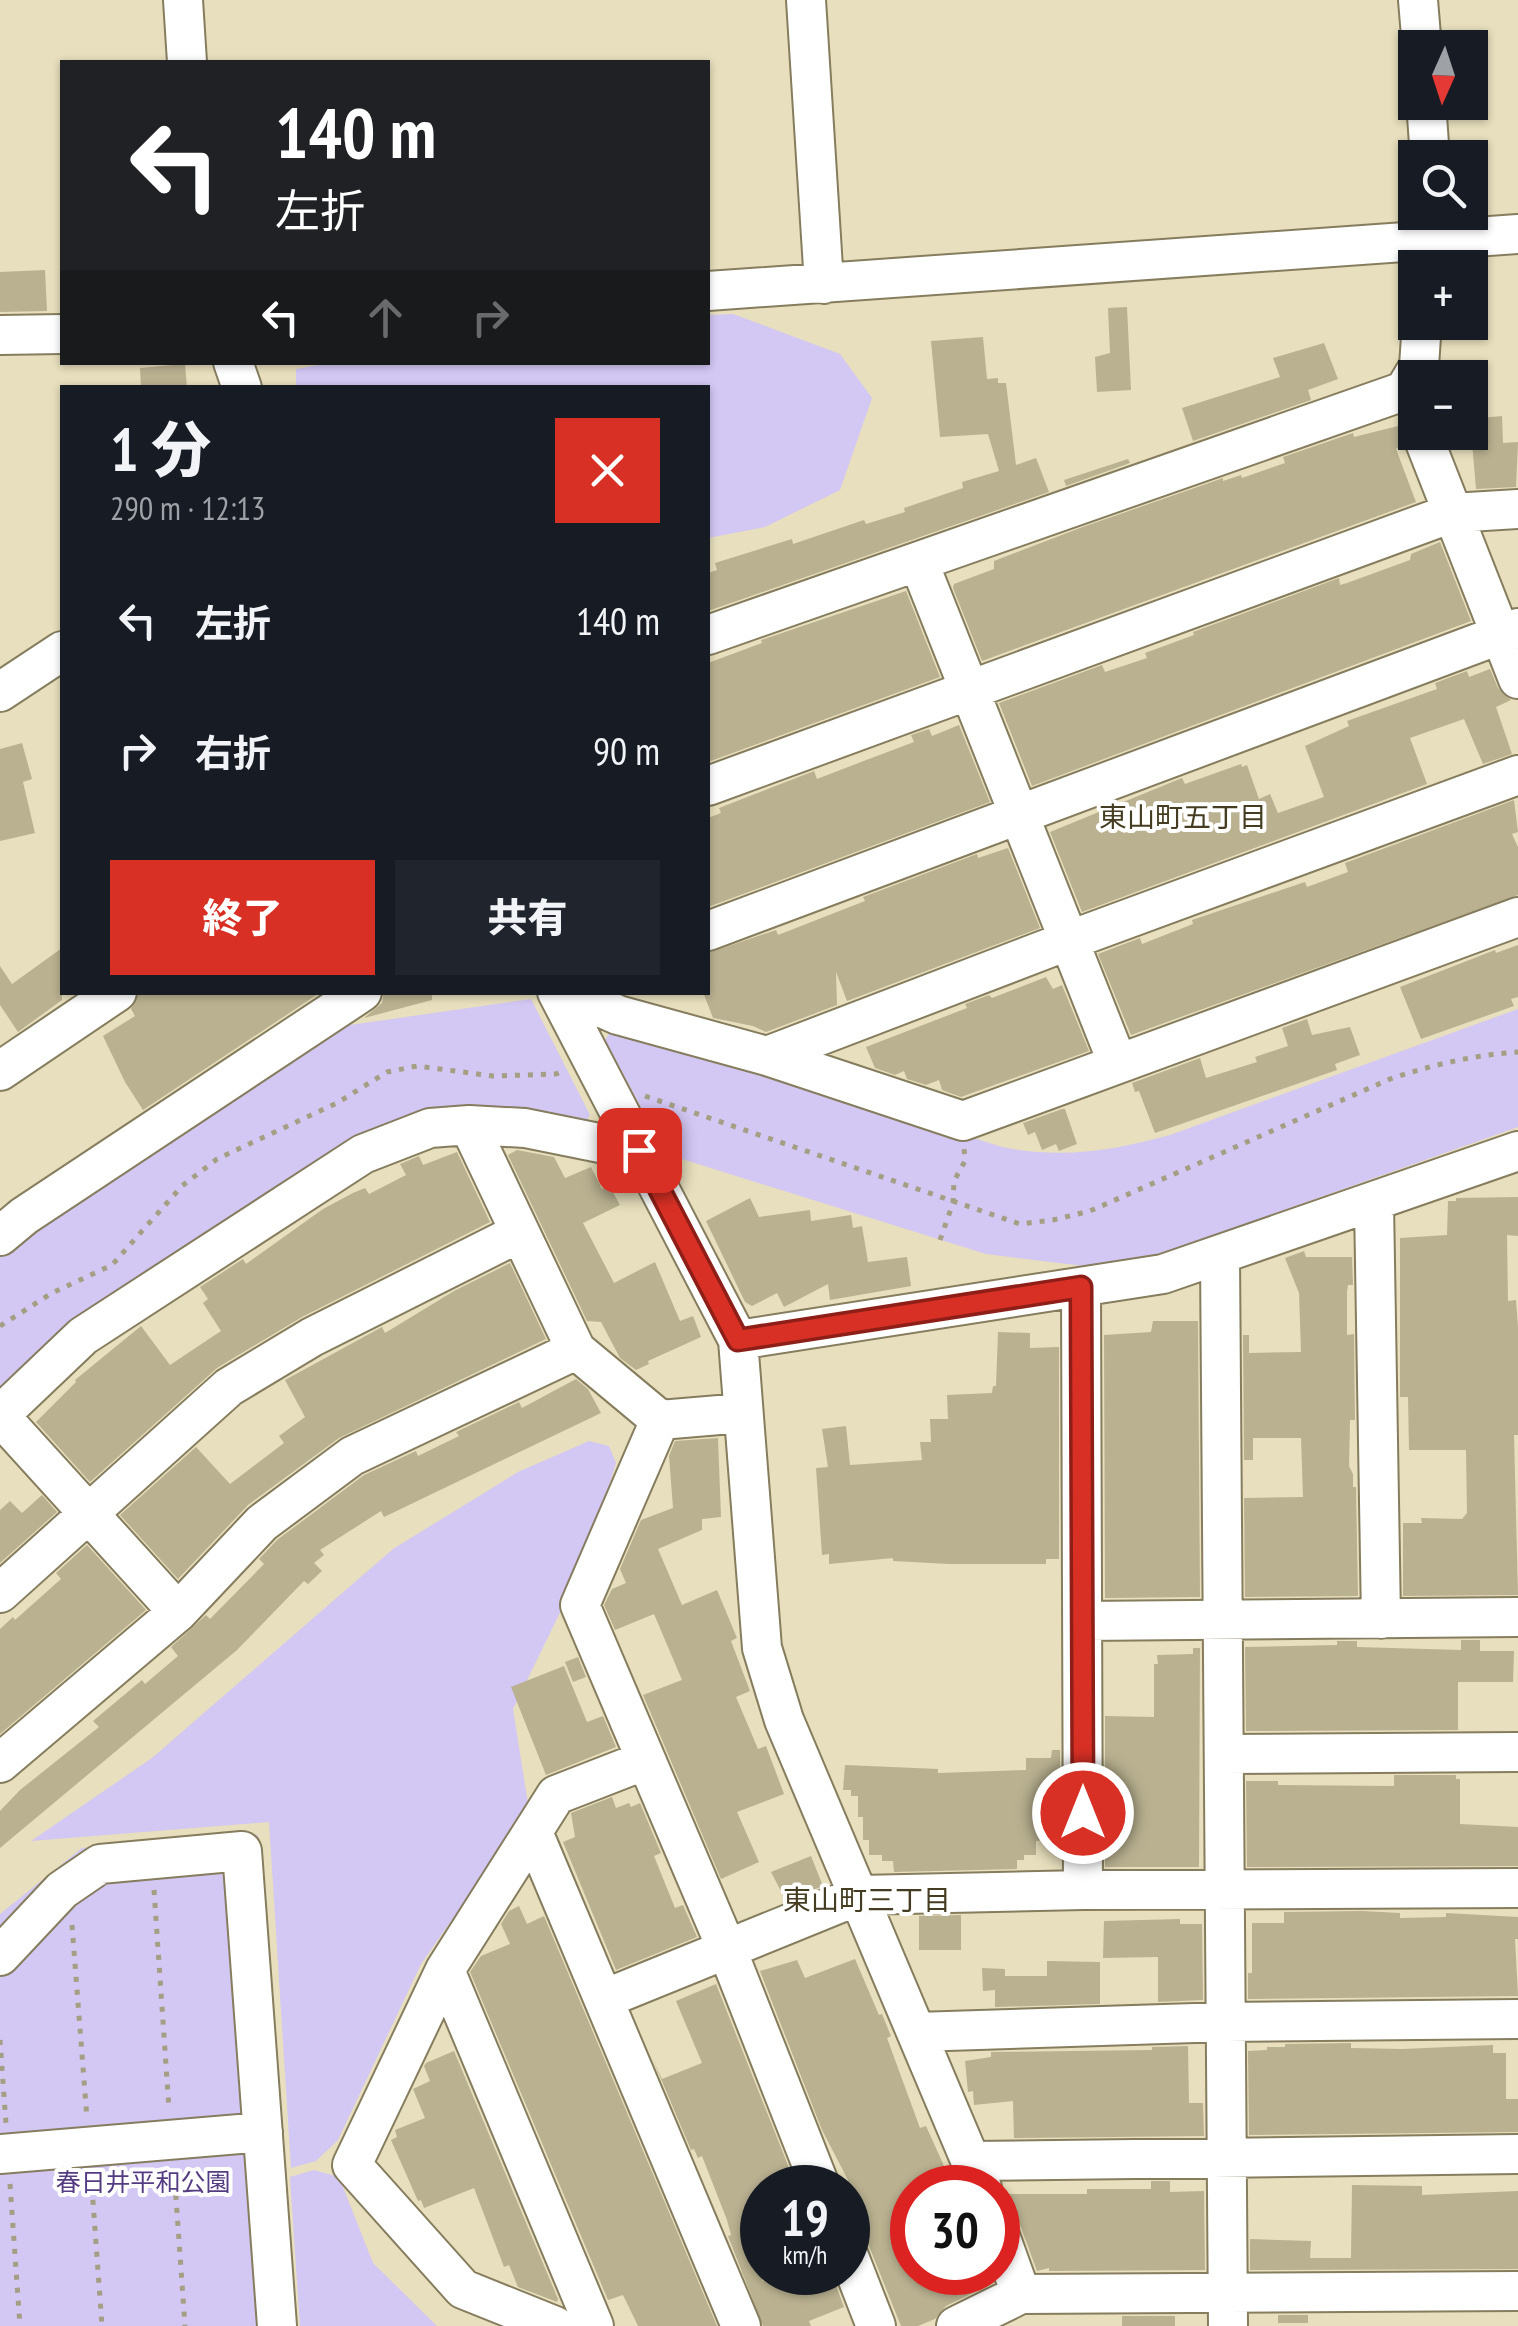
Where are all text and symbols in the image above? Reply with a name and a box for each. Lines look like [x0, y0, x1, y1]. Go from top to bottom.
north arrow [1398, 30, 1488, 120]
map controls [1398, 30, 1488, 450]
text: 140 m [275, 87, 436, 177]
icon: left [110, 100, 240, 230]
button: search [1398, 140, 1488, 230]
text: 左折 [275, 181, 365, 239]
button: + [1398, 250, 1488, 340]
icon: left [253, 290, 308, 345]
icon: ahead [358, 290, 413, 345]
icon: right [463, 290, 518, 345]
button: − [1398, 360, 1488, 450]
text: 1 分 [110, 410, 211, 488]
button: close [555, 418, 660, 523]
text: 290 m · 12:13 [110, 487, 265, 529]
icon: left [110, 593, 165, 648]
text: 140 m [576, 596, 660, 645]
text: 左折 [195, 598, 271, 647]
icon: right [110, 723, 165, 778]
text: 90 m [593, 726, 660, 775]
text: 右折 [195, 728, 271, 777]
district label: 東山町五丁目 [1099, 798, 1267, 835]
button: 終了 [110, 860, 375, 975]
button: 共有 [395, 860, 660, 975]
pin [597, 1108, 682, 1193]
icon: arrive [612, 1123, 667, 1178]
position arrow [1031, 1761, 1135, 1865]
district label: 東山町三丁目 [783, 1881, 951, 1918]
speed limit sign: 30 [890, 2165, 1020, 2295]
park label: 春日井平和公園 [55, 2166, 231, 2198]
text: 19 [781, 2185, 829, 2250]
text: km/h [783, 2239, 827, 2271]

